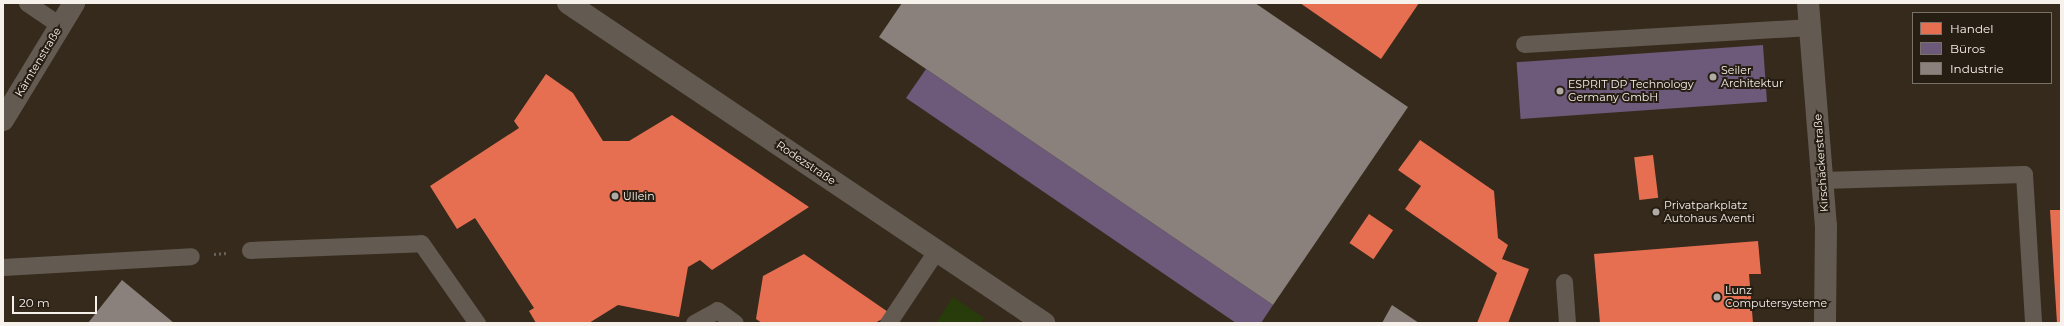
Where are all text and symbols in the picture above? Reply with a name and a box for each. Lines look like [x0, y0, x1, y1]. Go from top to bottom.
legend [1912, 12, 2052, 84]
text: Handel [1950, 21, 1994, 36]
street label: Kärntenstraße [12, 25, 64, 99]
text: Büros [1950, 41, 1985, 56]
text: Industrie [1950, 61, 2004, 76]
place label: Seiler Architektur [1721, 64, 1783, 90]
marker: Seiler Architektur [1708, 72, 1718, 82]
place label: ESPRIT DP Technology Germany GmbH [1568, 78, 1694, 104]
marker: ESPRIT DP Technology Germany GmbH [1555, 86, 1565, 96]
street label: Kirschäckerstraße [1811, 113, 1831, 213]
street label: Rodezstraße [774, 138, 838, 188]
place label: Ullein [623, 189, 655, 203]
marker: Ullein [610, 191, 620, 201]
place label: Privatparkplatz Autohaus Aventi [1664, 199, 1755, 225]
marker: Privatparkplatz Autohaus Aventi [1651, 207, 1661, 217]
place label: Lunz Computersysteme [1725, 284, 1827, 310]
scale bar [14, 288, 99, 314]
marker: Lunz Computersysteme [1712, 292, 1722, 302]
text: 20 m [19, 295, 50, 310]

